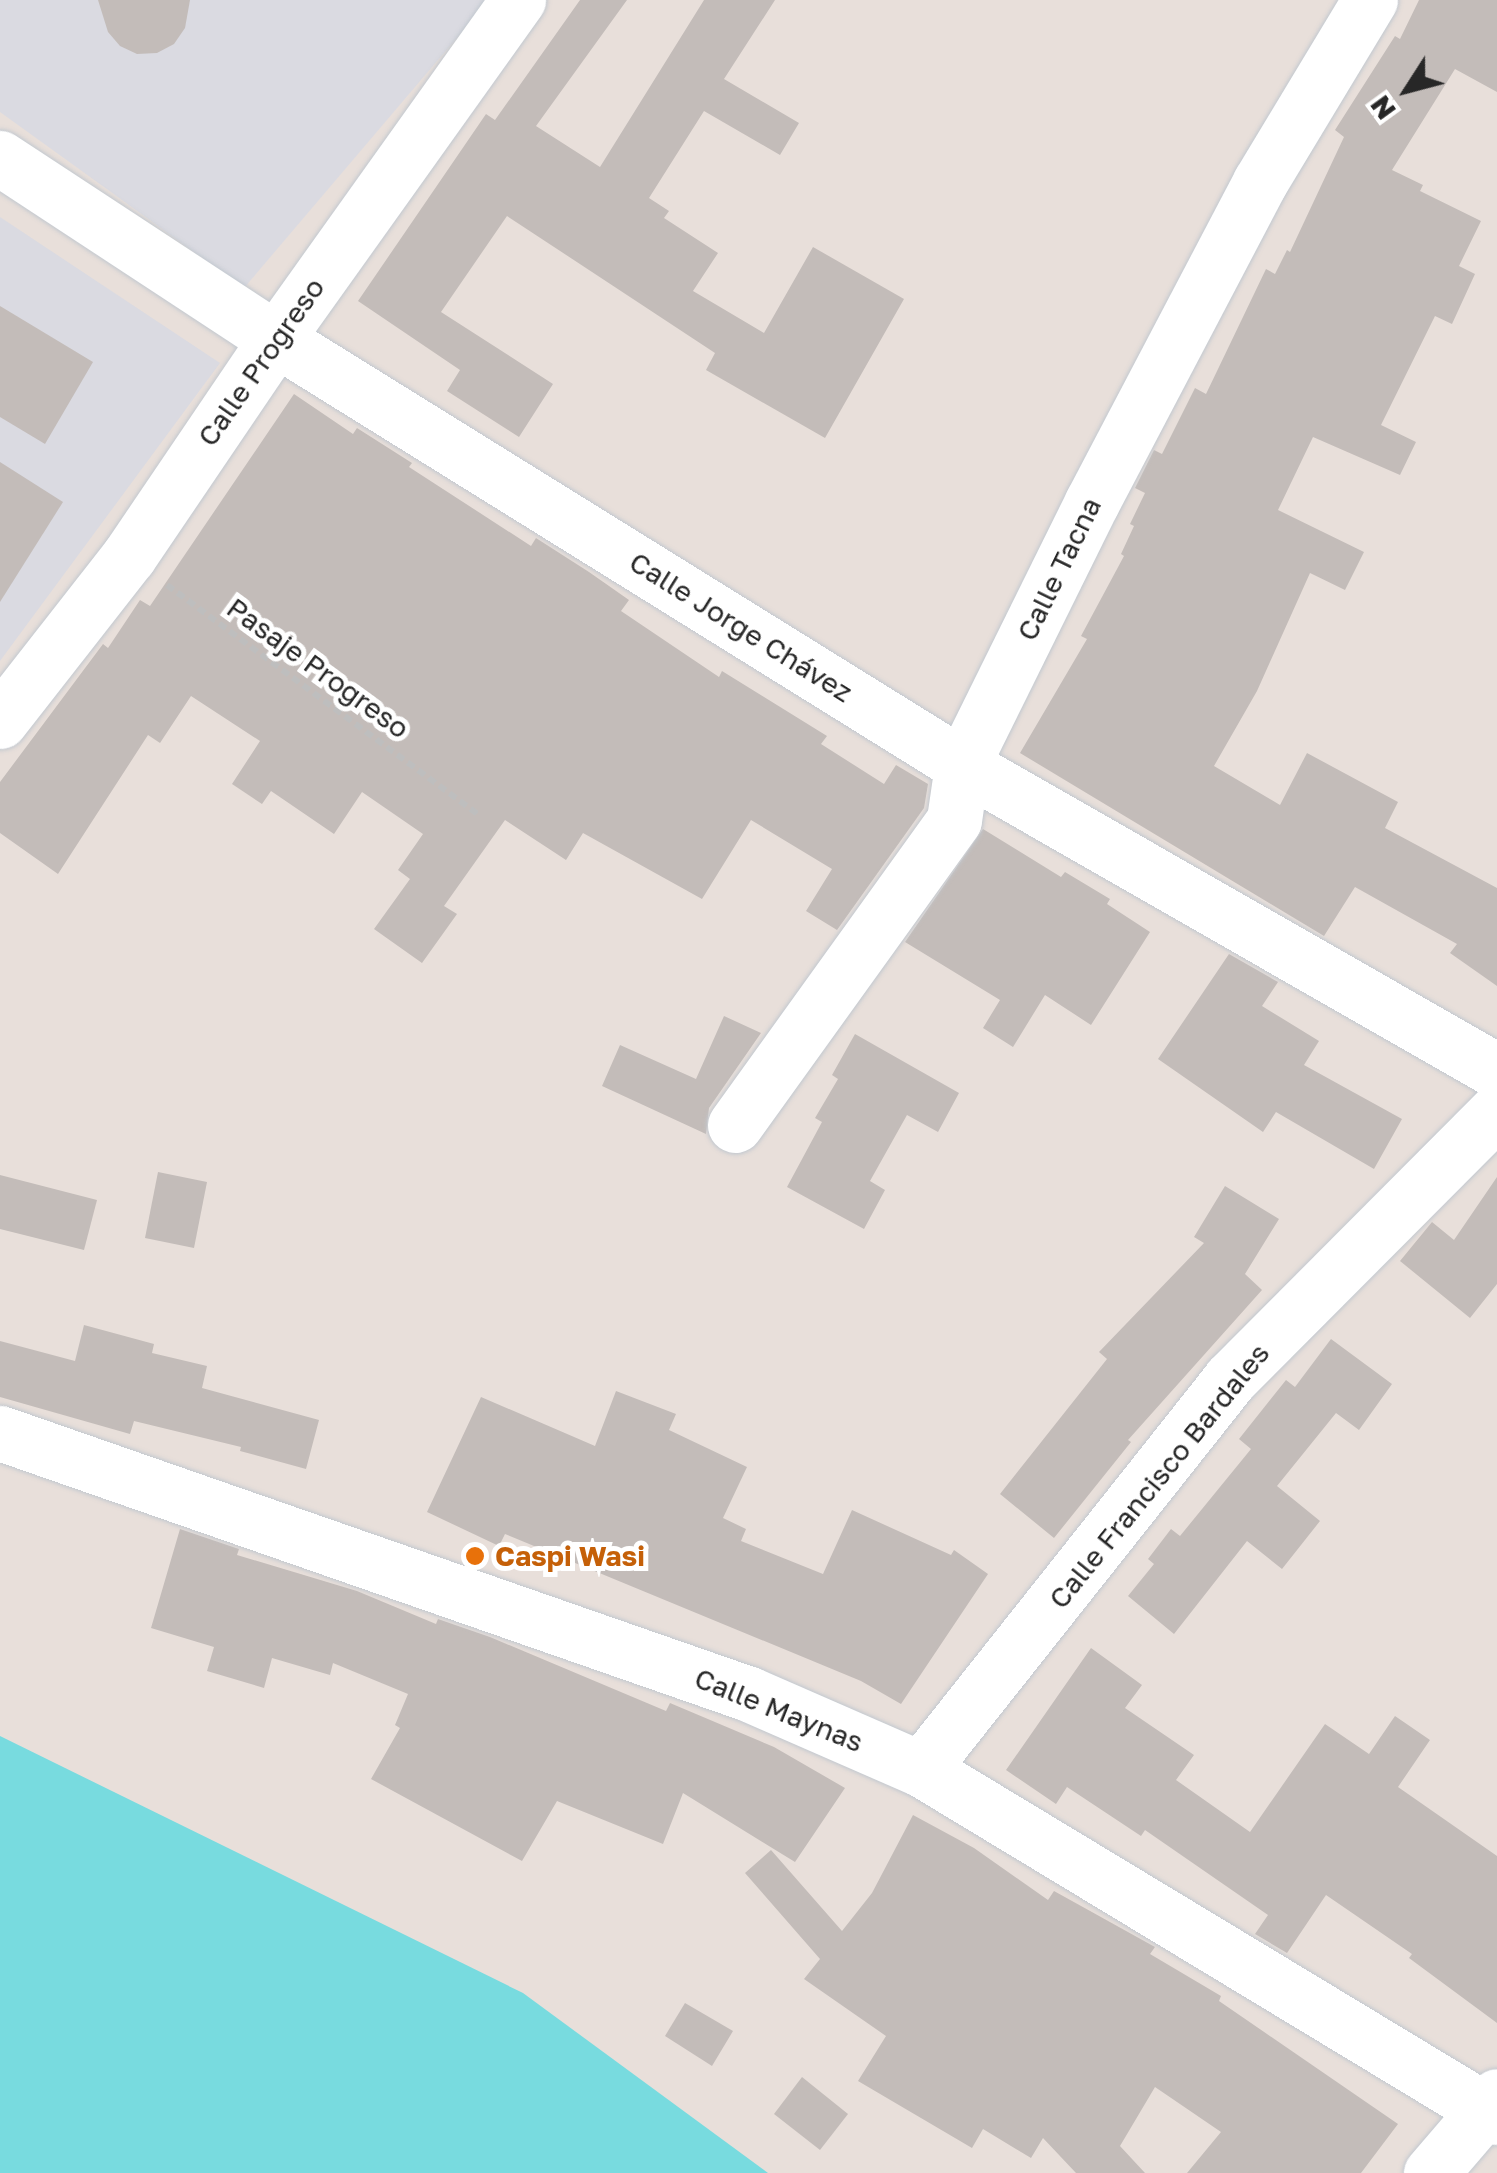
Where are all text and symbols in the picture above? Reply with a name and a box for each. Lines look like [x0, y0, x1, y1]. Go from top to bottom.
north arrow [1357, 40, 1457, 140]
text: N [1363, 90, 1402, 126]
street label: Calle Progreso [191, 272, 331, 452]
street label: Calle Tacna [1010, 492, 1108, 646]
street label: Calle Jorge Chávez [623, 545, 859, 709]
street label: Pasaje Progreso [220, 591, 416, 745]
street label: Calle Francisco Bardales [1042, 1337, 1276, 1615]
place label: Caspi Wasi [495, 1539, 645, 1573]
marker: Caspi Wasi [464, 1545, 486, 1567]
street label: Calle Maynas [690, 1661, 868, 1759]

